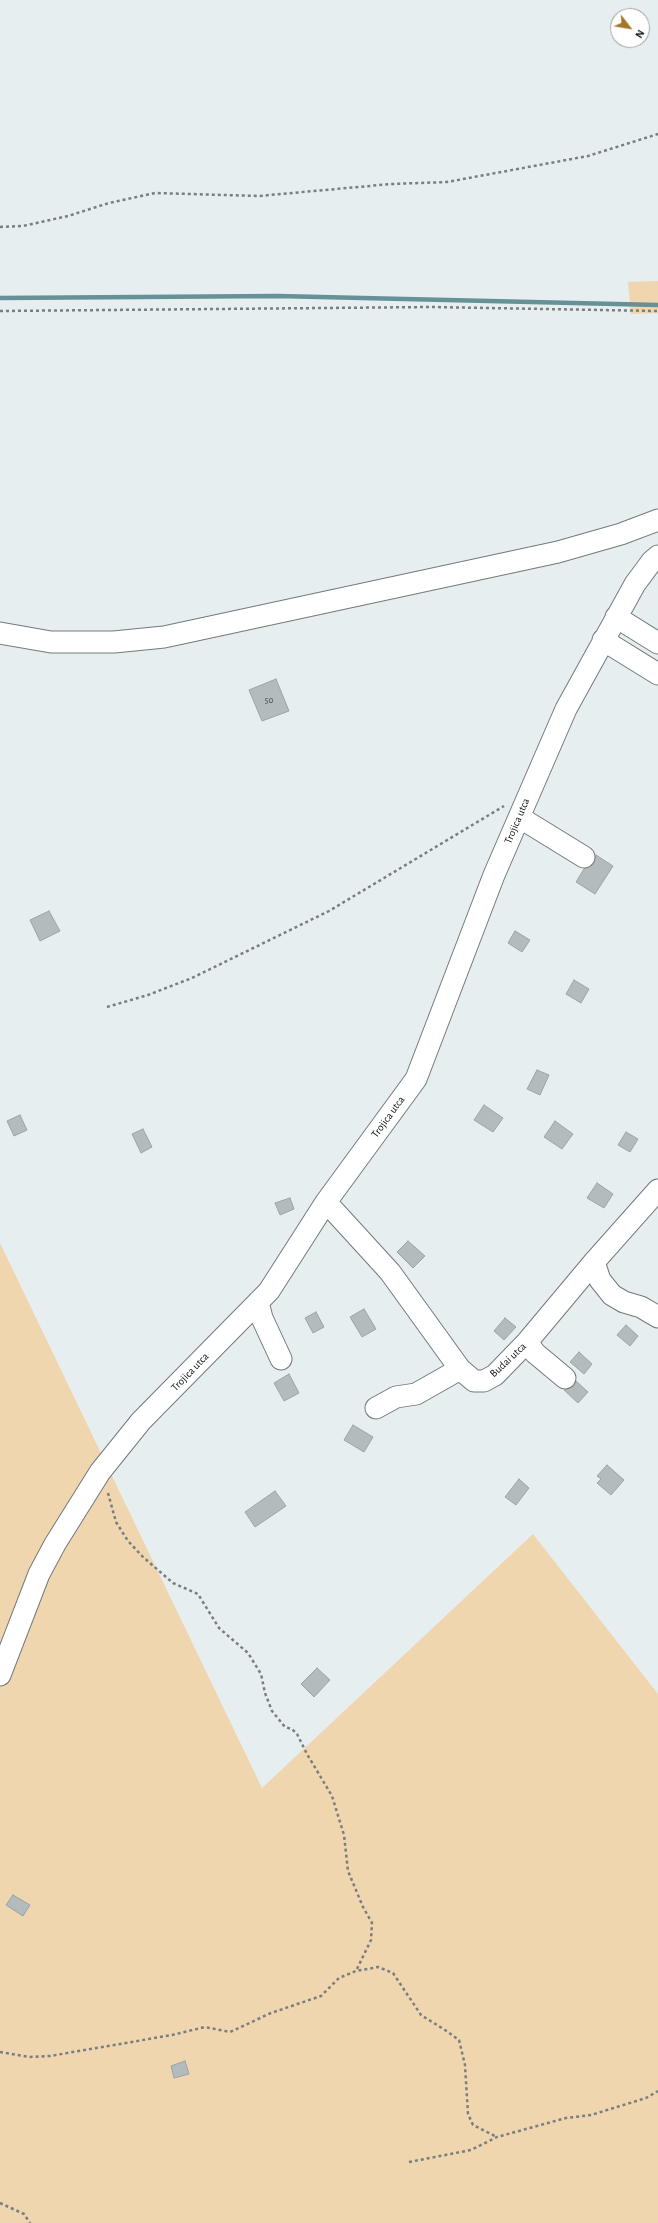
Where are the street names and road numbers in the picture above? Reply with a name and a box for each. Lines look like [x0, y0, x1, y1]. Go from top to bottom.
street label: Trojica utca [501, 796, 533, 846]
street label: Trojica utca [368, 1094, 408, 1140]
street label: Budai utca [487, 1340, 529, 1380]
street label: Trojica utca [168, 1350, 212, 1394]

